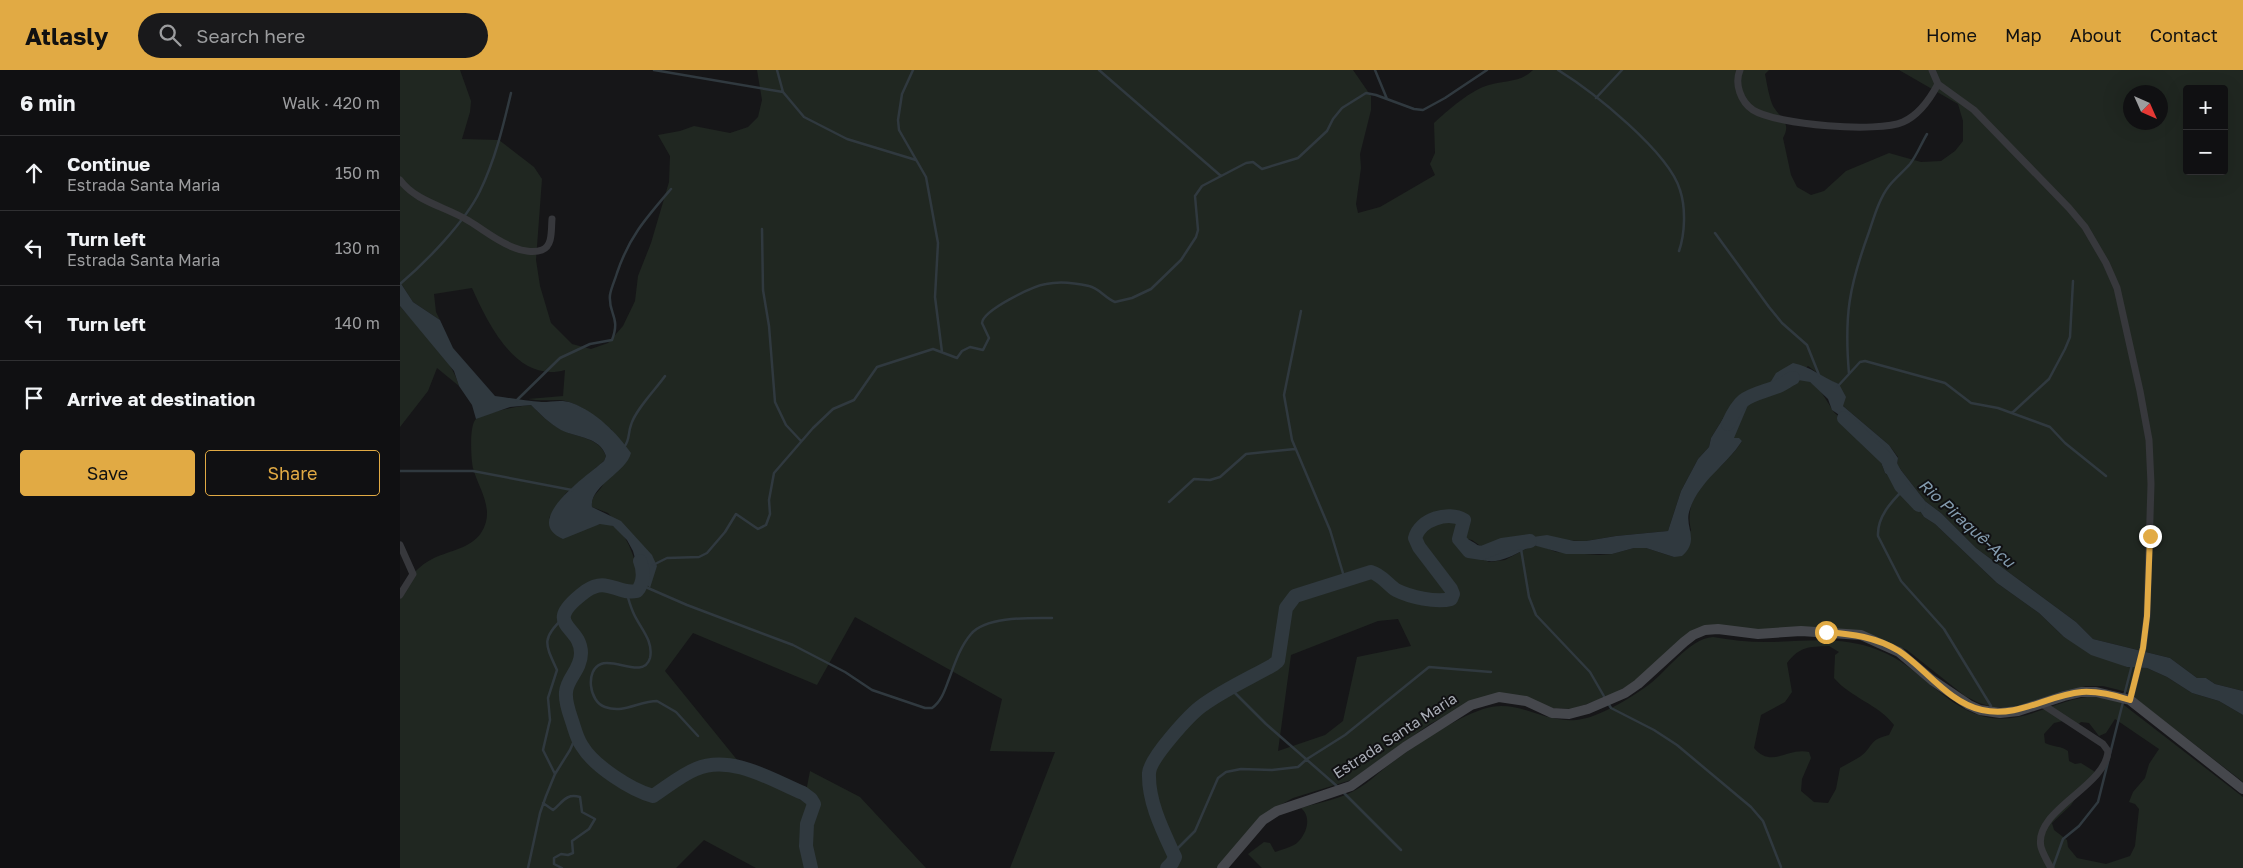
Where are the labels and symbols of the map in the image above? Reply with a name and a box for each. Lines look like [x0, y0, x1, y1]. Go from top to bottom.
north arrow [2123, 85, 2168, 130]
water label: Rio Piraquê-Açu [1915, 475, 2020, 572]
route end [2139, 525, 2162, 548]
route start [1815, 621, 1838, 644]
street label: Estrada Santa Maria [1329, 688, 1460, 782]

